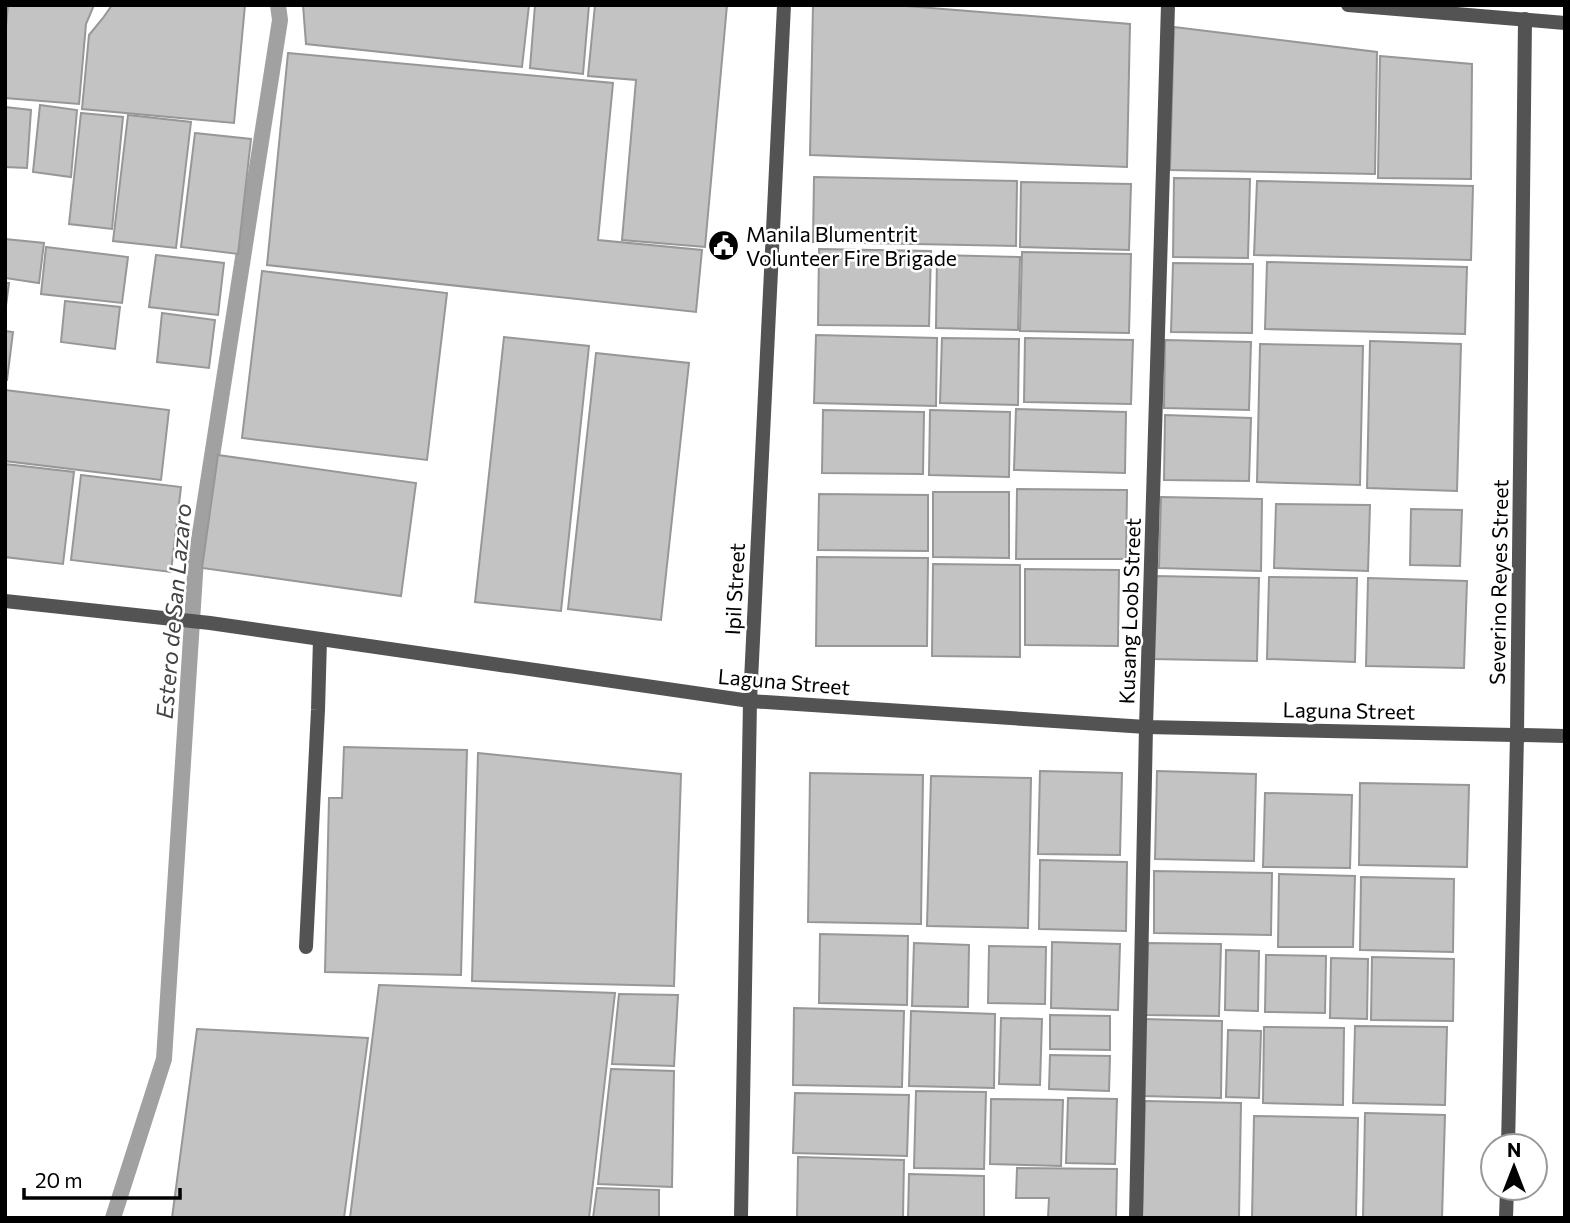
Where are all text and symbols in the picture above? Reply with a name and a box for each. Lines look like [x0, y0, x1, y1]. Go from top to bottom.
place label: Manila Blumentrit Volunteer Fire Brigade [746, 221, 957, 270]
public building icon: Manila Blumentrit Volunteer Fire Brigade [706, 228, 740, 262]
street label: Severino Reyes Street [1484, 479, 1512, 685]
water label: Estero de San Lazaro [150, 502, 196, 720]
street label: Kusang Loob Street [1113, 517, 1145, 705]
street label: Ipil Street [719, 542, 749, 636]
street label: Laguna Street [717, 663, 851, 699]
street label: Laguna Street [1283, 696, 1415, 724]
north arrow [1479, 1132, 1549, 1202]
text: N [1507, 1138, 1521, 1161]
scale bar [24, 1156, 180, 1200]
text: 20 m [35, 1167, 83, 1192]

